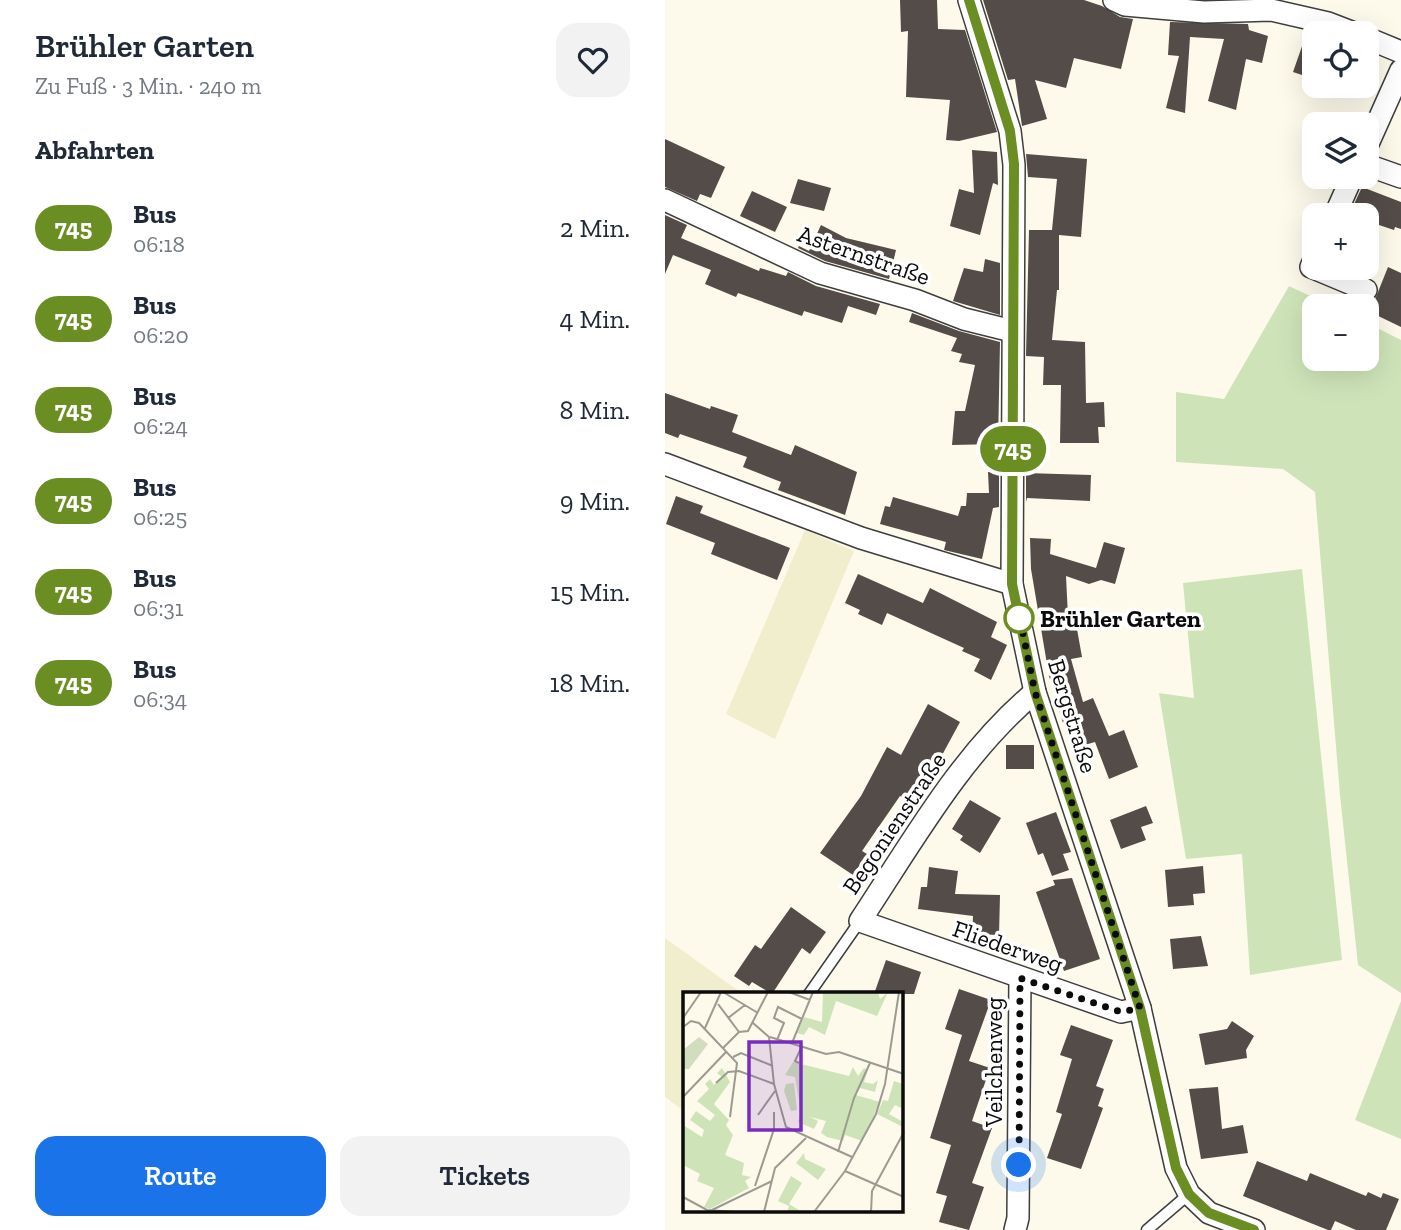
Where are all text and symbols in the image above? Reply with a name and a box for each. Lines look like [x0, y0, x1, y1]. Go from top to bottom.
map controls [1302, 21, 1379, 371]
button: locate [1302, 21, 1379, 98]
button: heart [556, 23, 630, 97]
text: Brühler Garten [35, 26, 254, 65]
text: Zu Fuß · 3 Min. · 240 m [35, 72, 261, 100]
button: layers [1302, 112, 1379, 189]
text: Abfahrten [35, 134, 154, 166]
text: Bus [133, 198, 176, 230]
button: + [1302, 203, 1379, 280]
text: 2 Min. [560, 212, 630, 244]
text: 745 [55, 213, 92, 242]
street label: Asternstraße [794, 219, 934, 291]
text: 06:18 [133, 230, 185, 258]
text: Bus [133, 289, 176, 321]
button: − [1302, 294, 1379, 371]
text: 4 Min. [559, 303, 630, 335]
text: 745 [55, 304, 92, 333]
text: 06:20 [133, 321, 189, 349]
text: Bus [133, 380, 176, 412]
text: 8 Min. [560, 394, 630, 426]
text: 745 [55, 395, 92, 424]
text: 06:24 [133, 412, 188, 440]
line badge: 745 [973, 426, 1053, 472]
text: 745 [994, 434, 1032, 463]
text: Bus [133, 471, 176, 503]
text: 9 Min. [560, 485, 630, 517]
text: 745 [55, 486, 92, 515]
text: 06:25 [133, 503, 187, 531]
text: Bus [133, 562, 176, 594]
text: 15 Min. [550, 576, 630, 608]
text: 745 [55, 577, 92, 606]
text: 06:31 [133, 594, 184, 622]
marker: Brühler Garten [1004, 603, 1034, 633]
place label: Brühler Garten [1040, 604, 1201, 633]
text: Bus [133, 653, 176, 685]
street label: Bergstraße [1042, 656, 1104, 776]
text: 18 Min. [550, 667, 630, 699]
text: 745 [55, 668, 92, 697]
text: 06:34 [133, 685, 187, 713]
street label: Begonienstraße [836, 747, 952, 899]
street label: Fliederweg [949, 914, 1067, 978]
inset map [683, 992, 903, 1212]
street label: Veilchenweg [979, 997, 1008, 1128]
button: Route [35, 1136, 326, 1216]
button: Tickets [340, 1136, 630, 1216]
your location [1001, 1147, 1036, 1182]

